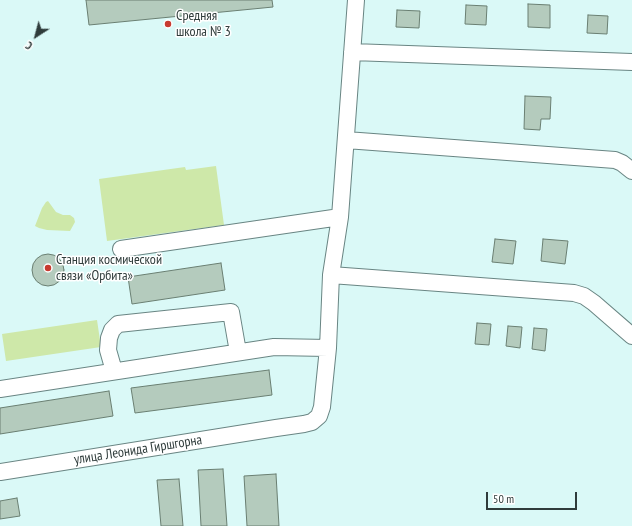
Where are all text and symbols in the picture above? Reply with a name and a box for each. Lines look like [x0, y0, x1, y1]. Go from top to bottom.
place label: Средняя школа № 3 [176, 8, 231, 40]
north arrow [16, 16, 56, 56]
marker: Средняя школа № 3 [163, 19, 173, 29]
text: С [23, 39, 35, 53]
place label: Станция космической связи «Орбита» [56, 252, 162, 284]
marker: Станция космической связи «Орбита» [43, 263, 53, 273]
street label: улица Леонида Гиршгорна [73, 432, 203, 468]
scale bar [488, 484, 579, 510]
text: 50 m [493, 491, 514, 506]

